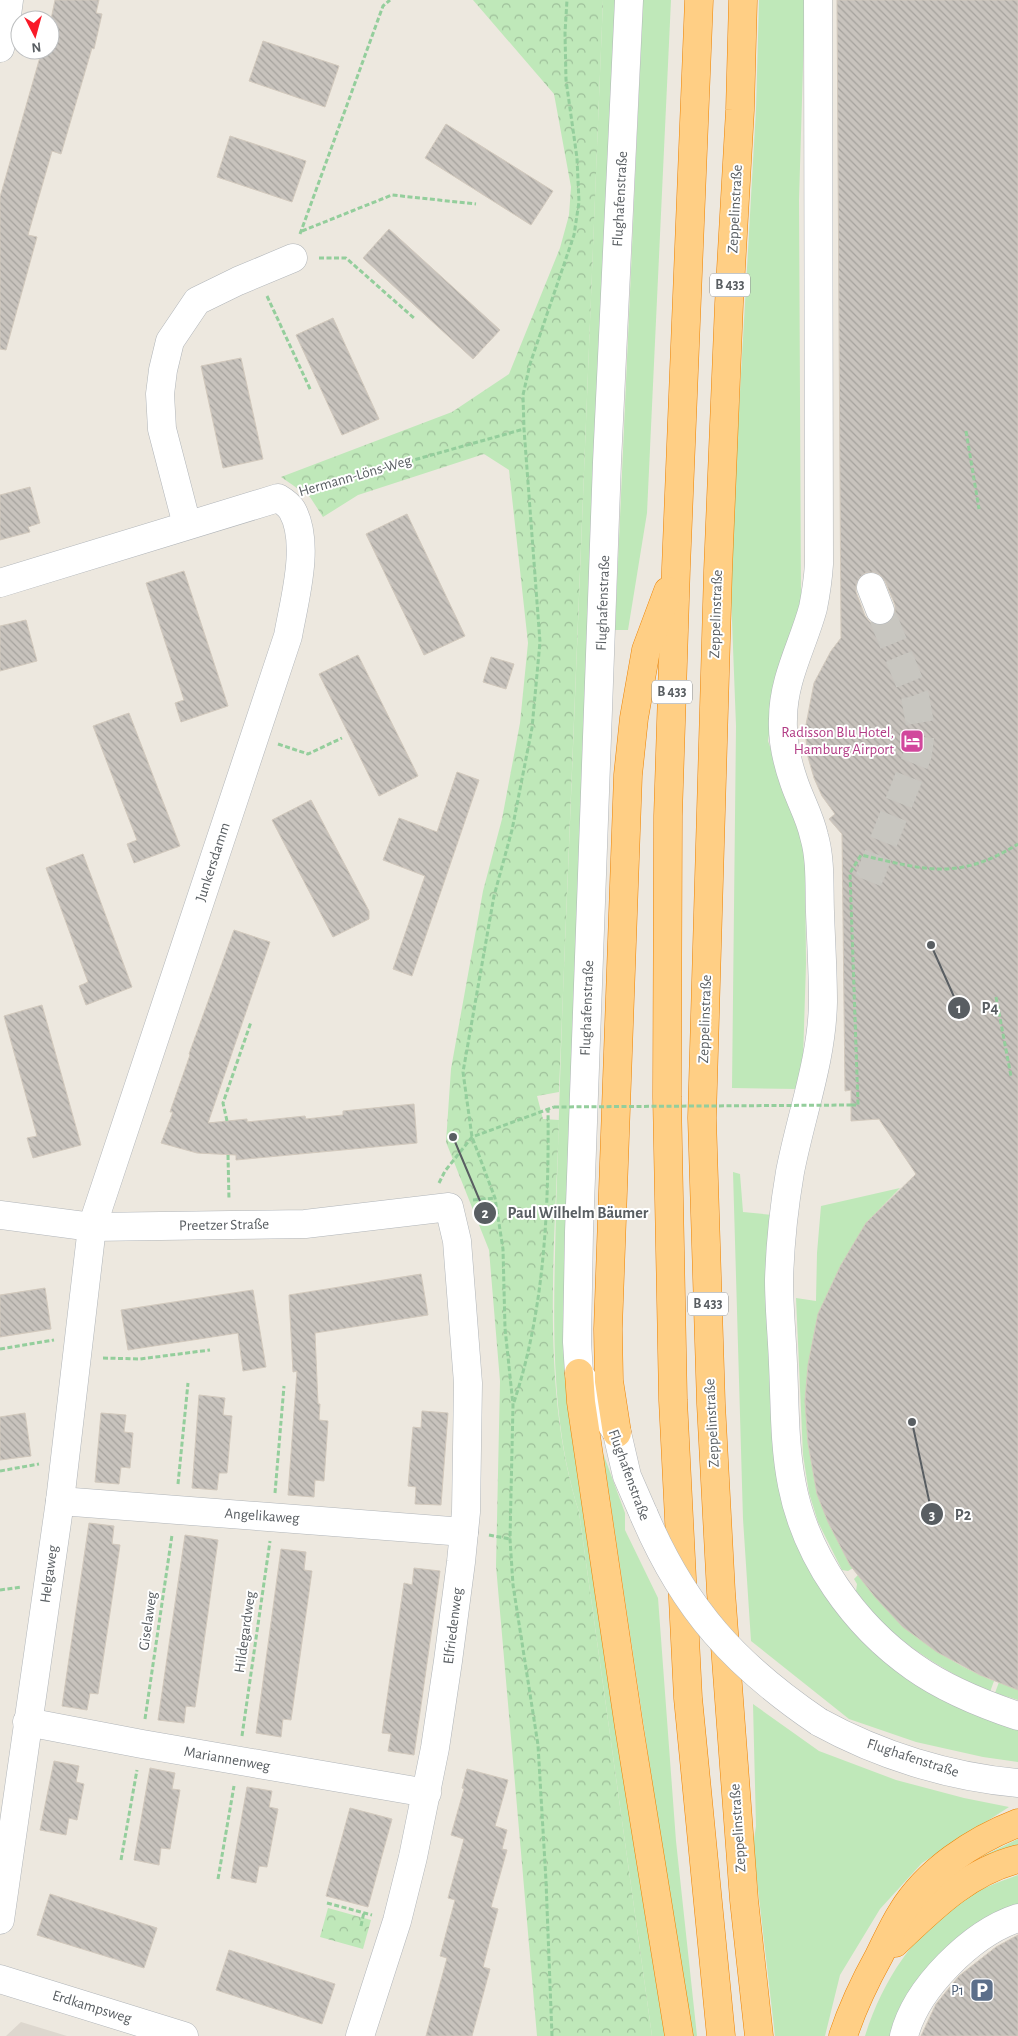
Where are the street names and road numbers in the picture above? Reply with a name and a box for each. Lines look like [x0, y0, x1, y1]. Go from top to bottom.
street label: Flughafenstraße [610, 151, 630, 247]
street label: Zeppelinstraße [725, 164, 745, 254]
road number: B 433 [710, 274, 750, 296]
street label: Hermann-Löns-Weg [297, 453, 414, 499]
street label: Flughafenstraße [594, 555, 612, 651]
street label: Zeppelinstraße [707, 569, 725, 659]
road number: B 433 [652, 680, 692, 704]
street label: Junkersdamm [193, 821, 233, 903]
street label: Flughafenstraße [578, 960, 596, 1056]
street label: Zeppelinstraße [696, 974, 714, 1064]
street label: Preetzer Straße [179, 1217, 269, 1233]
road number: B 433 [688, 1292, 728, 1316]
street label: Zeppelinstraße [702, 1378, 722, 1468]
street label: Flughafenstraße [606, 1427, 652, 1523]
street label: Angelikaweg [224, 1506, 301, 1526]
street label: Helgaweg [38, 1543, 61, 1604]
street label: Elfriedenweg [441, 1586, 465, 1665]
street label: Hildegardweg [232, 1589, 258, 1674]
street label: Giselaweg [136, 1590, 160, 1652]
street label: Flughafenstraße [865, 1736, 961, 1780]
street label: Mariannenweg [183, 1744, 272, 1774]
street label: Zeppelinstraße [727, 1783, 749, 1873]
street label: Erdkampsweg [51, 1988, 134, 2026]

